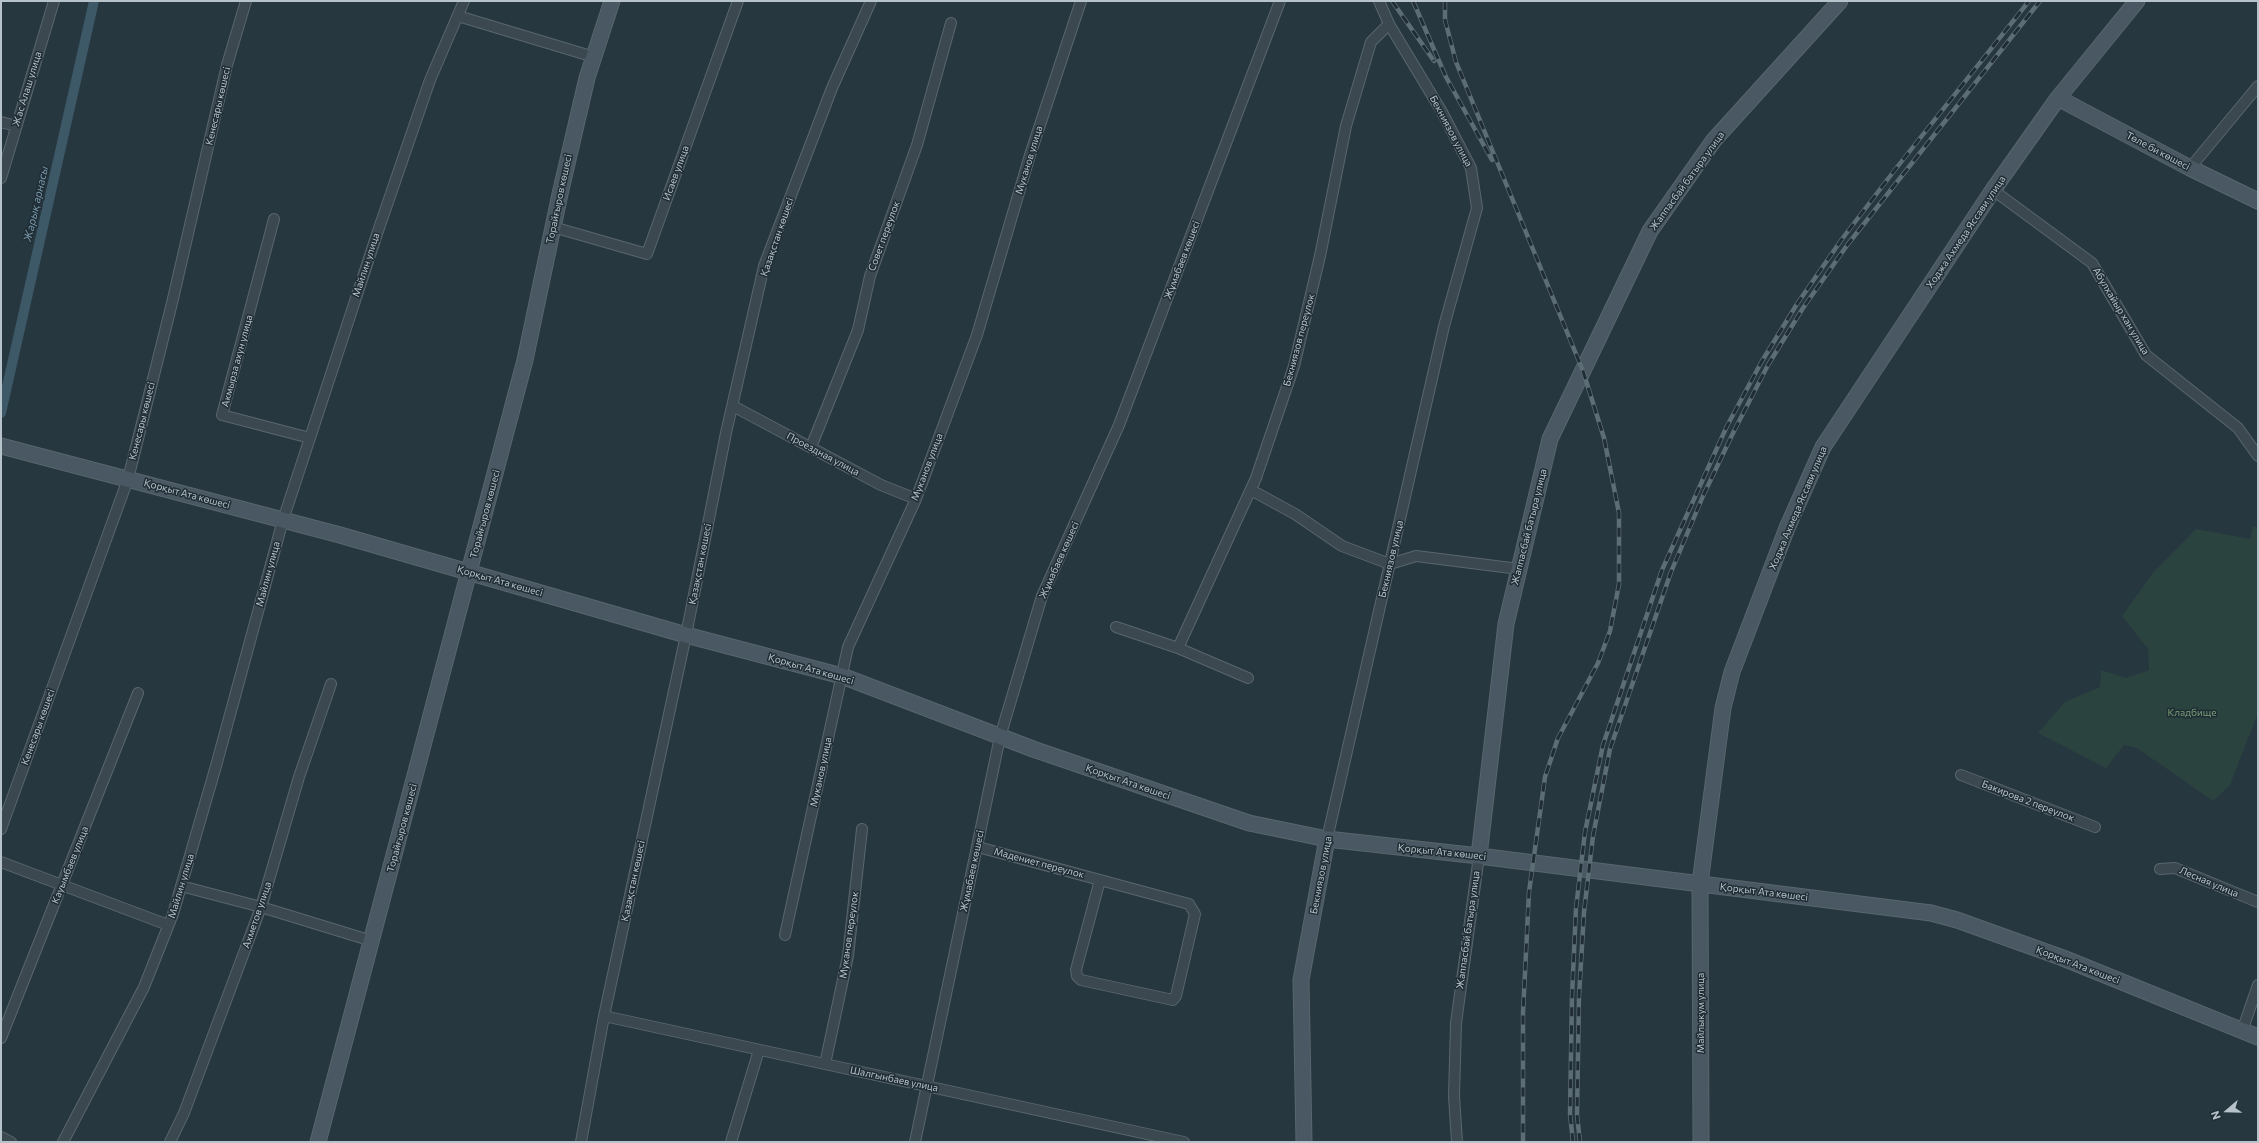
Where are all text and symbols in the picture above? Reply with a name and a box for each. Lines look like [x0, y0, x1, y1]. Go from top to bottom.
street label: Жас Алаш улица [10, 50, 44, 128]
street label: Кенесары көшесі [203, 66, 233, 146]
street label: Бекниязов улица [1427, 93, 1475, 169]
street label: Муканов улица [1013, 124, 1045, 196]
street label: Жаппасбай батыра улица [1647, 129, 1727, 233]
street label: Төле би көшесі [2124, 129, 2192, 173]
street label: Исаев улица [661, 144, 691, 202]
street label: Торайғыров көшесі [544, 153, 574, 245]
water label: Жарық арнасы [21, 165, 51, 243]
street label: Ходжа Ахмеда Яссави улица [1924, 174, 2008, 290]
street label: Қазақстан көшесі [758, 196, 796, 278]
street label: Совет переулок [866, 199, 902, 273]
street label: Жұмабаев көшесі [1161, 219, 1203, 301]
street label: Майлин улица [350, 231, 382, 299]
street label: Абулхайыр хан улица [2090, 265, 2152, 357]
street label: Бекниязов переулок [1281, 292, 1317, 388]
street label: Акмырза ахун улица [219, 314, 255, 408]
street label: Кенесары көшесі [127, 381, 157, 461]
street label: Проездная улица [785, 430, 861, 478]
street label: Муканов улица [909, 432, 945, 502]
street label: Ходжа Ахмеда Яссави улица [1767, 445, 1829, 571]
street label: Торайғыров көшесі [467, 468, 503, 560]
street label: Жаппасбай батыра улица [1509, 468, 1549, 586]
street label: Қорқыт Ата көшесі [143, 477, 231, 511]
street label: Бекниязов улица [1376, 519, 1406, 599]
street label: Жұмабаев көшесі [1037, 520, 1081, 600]
street label: Қазақстан көшесі [686, 522, 714, 606]
street label: Майлин улица [254, 540, 282, 608]
street label: Қорқыт Ата көшесі [456, 563, 544, 599]
street label: Қорқыт Ата көшесі [767, 651, 855, 687]
street label: Кенесары көшесі [19, 687, 57, 767]
park label: Кладбище [2167, 707, 2217, 719]
street label: Муканов улица [808, 736, 834, 808]
street label: Қорқыт Ата көшесі [1084, 762, 1172, 802]
street label: Бакирова 2 переулок [1980, 778, 2076, 824]
street label: Торайғыров көшесі [384, 782, 420, 874]
street label: Кауымбаев улица [49, 825, 91, 905]
street label: Жұмабаев көшесі [957, 829, 987, 913]
street label: Бекниязов улица [1308, 835, 1334, 915]
street label: Қазақстан көшесі [619, 839, 647, 923]
street label: Қорқыт Ата көшесі [1397, 841, 1487, 863]
street label: Мадениет переулок [993, 845, 1085, 881]
street label: Майлин улица [165, 852, 197, 920]
street label: Лесная улица [2178, 864, 2240, 900]
street label: Жаппасбай батыра улица [1454, 870, 1482, 990]
street label: Ахметов улица [240, 880, 274, 950]
street label: Қорқыт Ата көшесі [1719, 881, 1809, 903]
street label: Муканов переулок [837, 891, 861, 979]
street label: Қорқыт Ата көшесі [2034, 943, 2122, 987]
street label: Майлыкум улица [1695, 973, 1707, 1053]
street label: Шалгынбаев улица [849, 1064, 939, 1094]
north arrow [2207, 1091, 2247, 1131]
text: N [2208, 1109, 2223, 1121]

